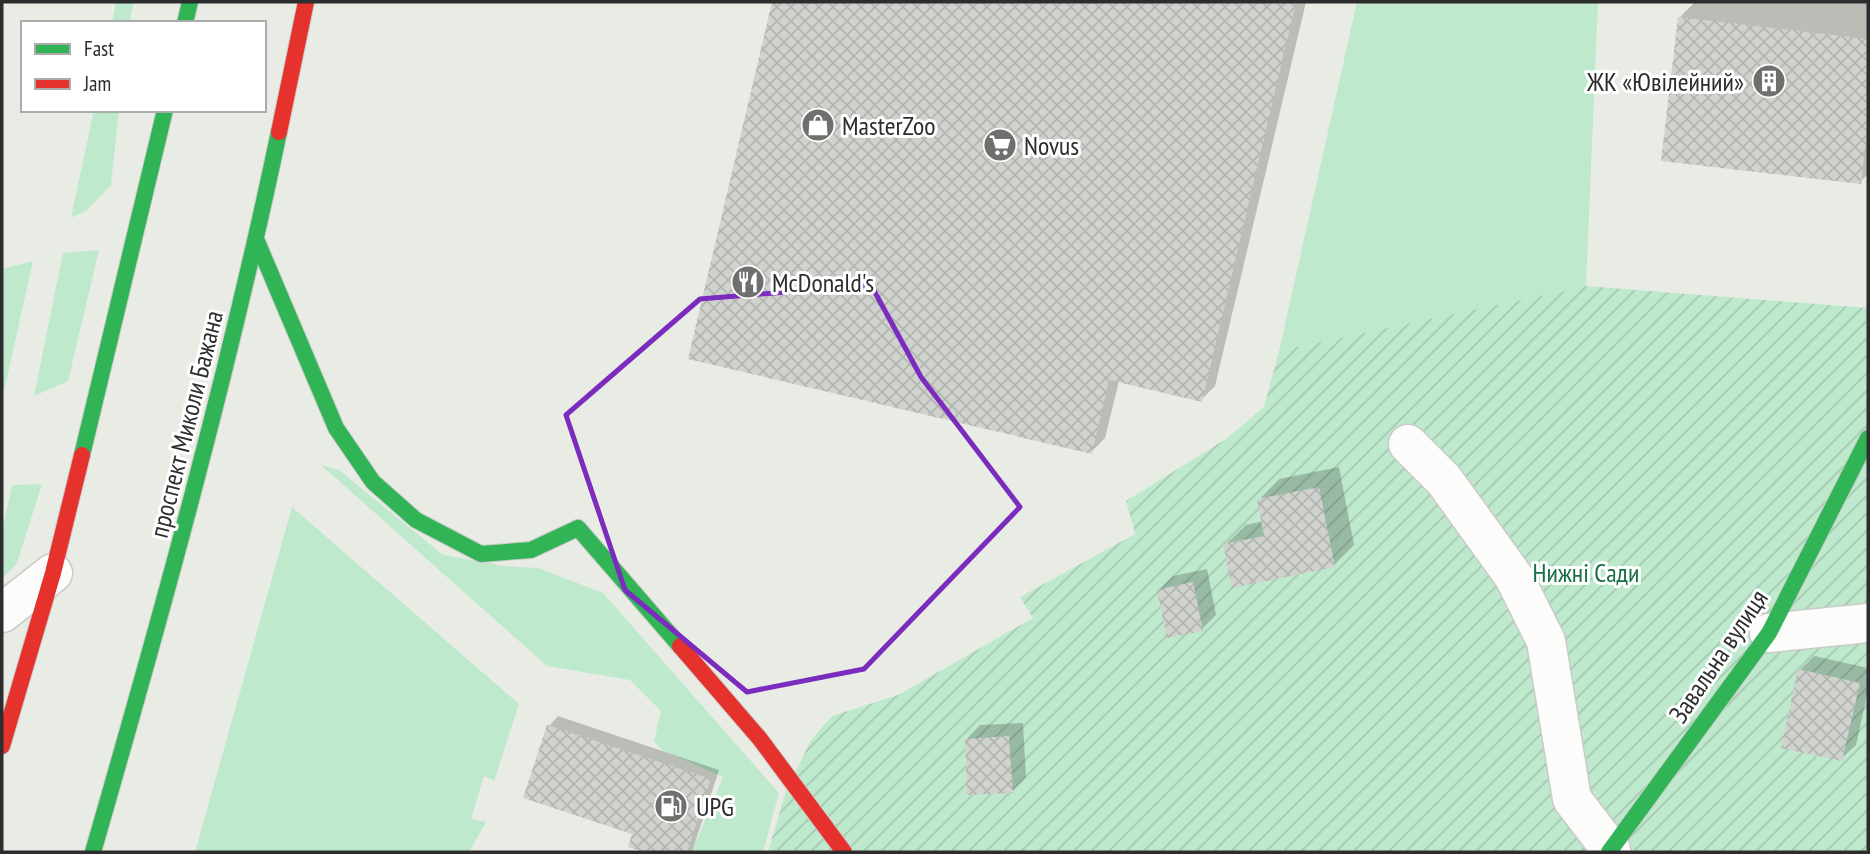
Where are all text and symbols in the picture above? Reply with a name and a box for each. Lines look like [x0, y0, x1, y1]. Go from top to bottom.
legend [21, 21, 266, 112]
text: Fast [84, 35, 114, 62]
building icon: ЖК «Ювілейний» [1750, 62, 1788, 100]
place label: ЖК «Ювілейний» [1586, 65, 1744, 98]
text: Jam [83, 70, 111, 97]
shop icon: MasterZoo [799, 106, 837, 144]
place label: MasterZoo [842, 109, 935, 142]
supermarket icon: Novus [981, 126, 1019, 164]
place label: Novus [1024, 129, 1079, 162]
restaurant icon: McDonald's [729, 263, 767, 301]
place label: McDonald's [772, 266, 874, 299]
street label: проспект Миколи Бажана [142, 307, 230, 541]
park label: Нижні Сади [1533, 556, 1639, 589]
street label: Завальна вулиця [1661, 583, 1775, 729]
fuel station icon: UPG [652, 787, 690, 825]
place label: UPG [696, 790, 734, 823]

